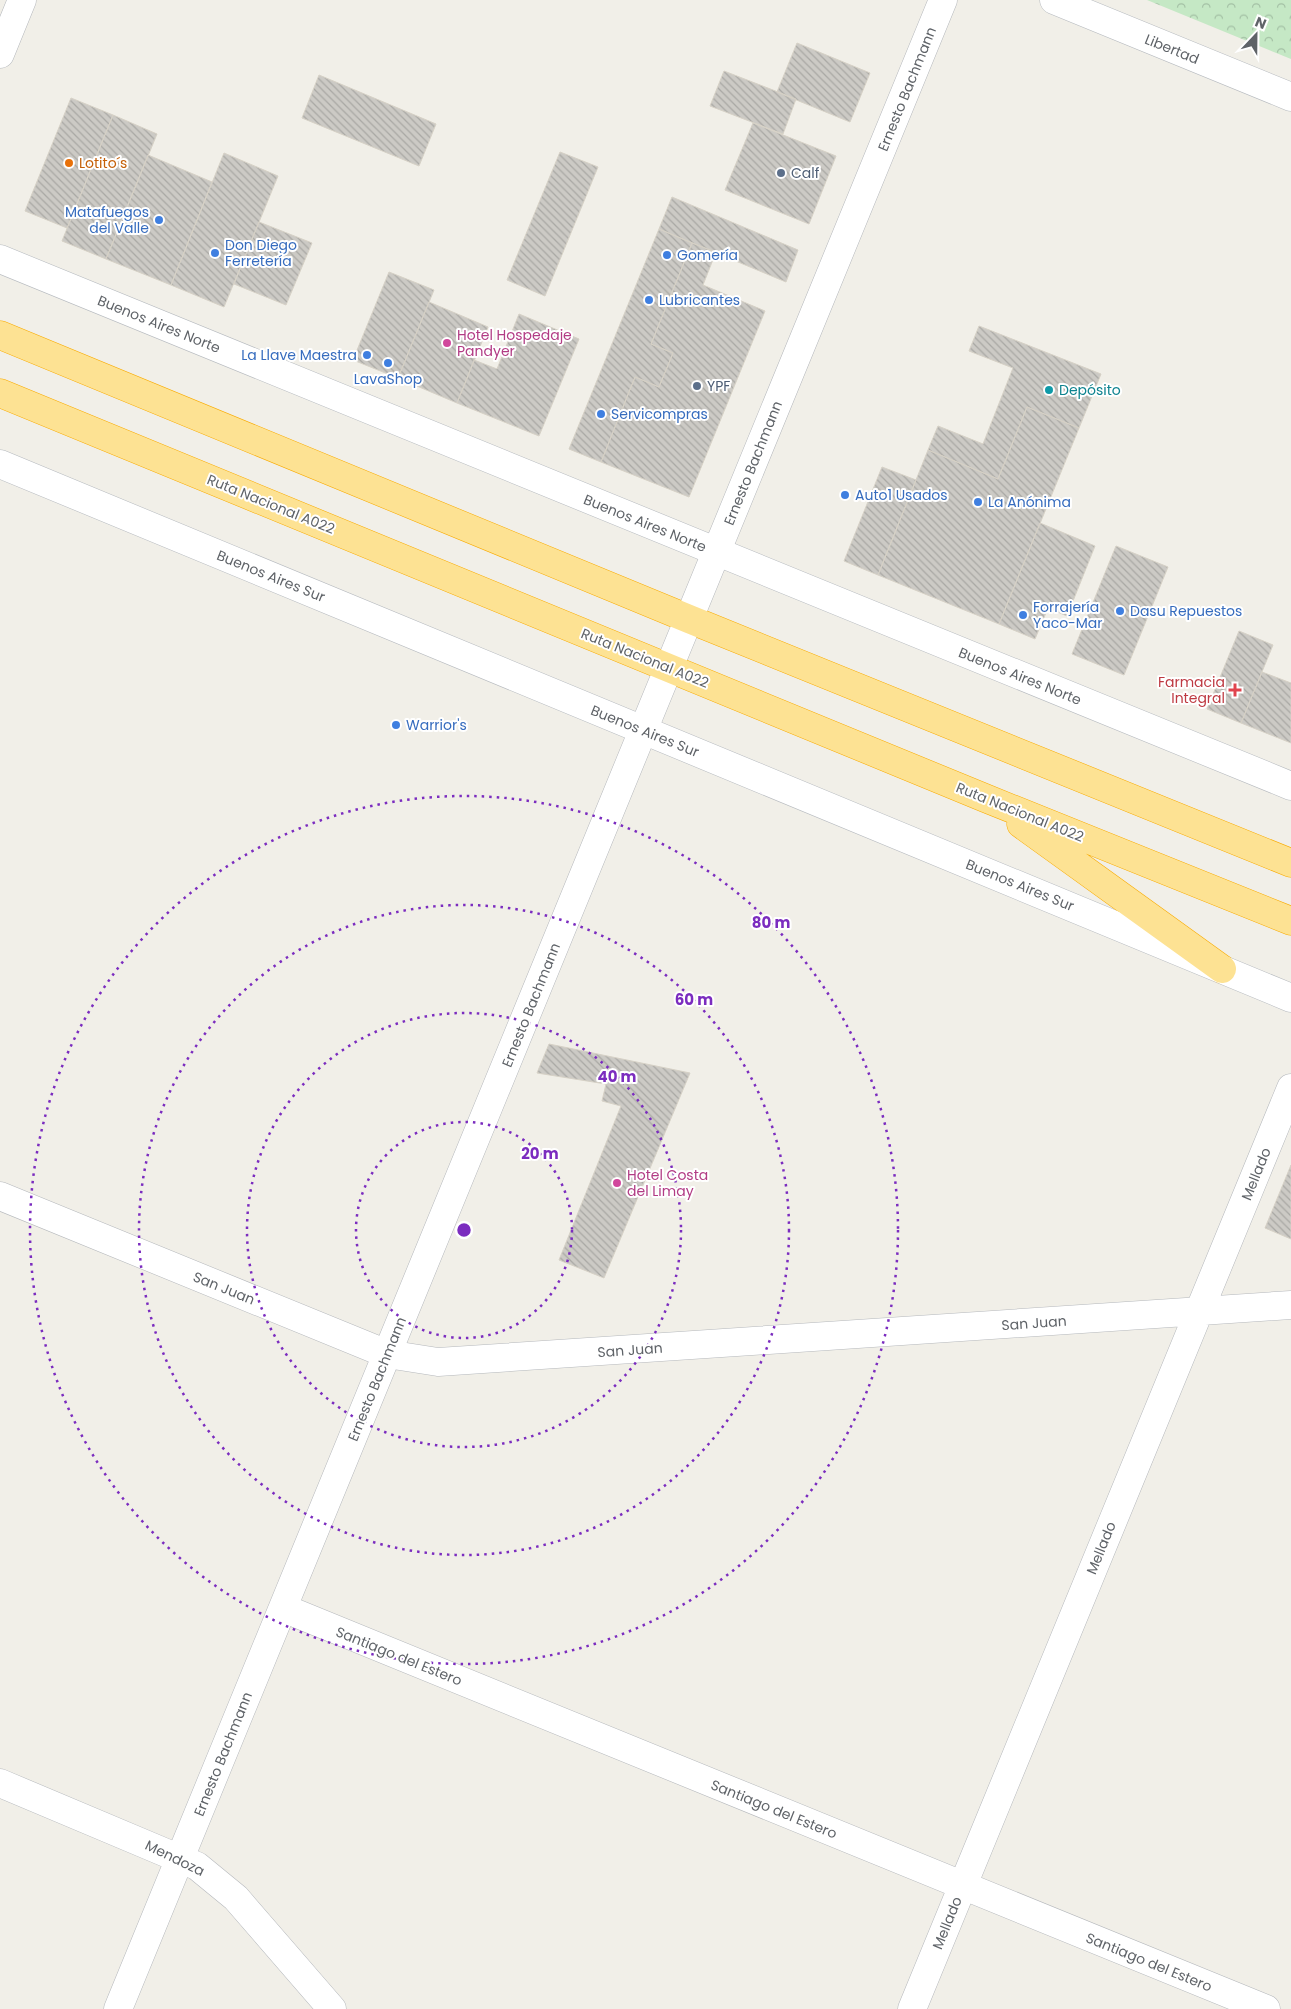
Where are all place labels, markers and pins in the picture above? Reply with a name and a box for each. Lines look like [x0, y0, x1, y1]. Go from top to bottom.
place label: Lotito´s [79, 153, 127, 173]
marker: Lotito´s [63, 157, 75, 169]
place label: Calf [791, 163, 820, 183]
marker: Calf [775, 167, 787, 179]
place label: Matafuegos del Valle [65, 202, 149, 238]
marker: Matafuegos del Valle [153, 214, 165, 226]
place label: Don Diego Ferretería [225, 235, 297, 271]
place label: Gomería [677, 245, 738, 265]
marker: Don Diego Ferretería [209, 247, 221, 259]
marker: Gomería [661, 249, 673, 261]
place label: Lubricantes [659, 290, 740, 310]
marker: Lubricantes [643, 294, 655, 306]
place label: Hotel Hospedaje Pandyer [457, 325, 572, 361]
marker: Hotel Hospedaje Pandyer [441, 337, 453, 349]
place label: La Llave Maestra [241, 345, 357, 365]
marker: La Llave Maestra [361, 349, 373, 361]
marker: LavaShop [382, 357, 394, 369]
place label: LavaShop [354, 369, 422, 389]
place label: YPF [707, 376, 730, 396]
marker: YPF [691, 380, 703, 392]
place label: Depósito [1059, 380, 1121, 400]
marker: Depósito [1043, 384, 1055, 396]
place label: Servicompras [611, 404, 708, 424]
marker: Servicompras [595, 408, 607, 420]
place label: Auto1 Usados [855, 485, 948, 505]
marker: Auto1 Usados [839, 489, 851, 501]
place label: La Anónima [988, 492, 1071, 512]
marker: La Anónima [972, 496, 984, 508]
place label: Forrajería Yaco-Mar [1033, 597, 1103, 633]
place label: Dasu Repuestos [1130, 601, 1242, 621]
marker: Dasu Repuestos [1114, 605, 1126, 617]
marker: Forrajería Yaco-Mar [1017, 609, 1029, 621]
place label: Farmacia Integral [1158, 672, 1225, 708]
marker: Farmacia Integral [1229, 684, 1241, 696]
place label: Warrior's [406, 715, 467, 735]
marker: Warrior's [390, 719, 402, 731]
place label: Hotel Costa del Limay [627, 1165, 708, 1201]
marker: Hotel Costa del Limay [611, 1177, 623, 1189]
centre of rings [455, 1221, 473, 1239]

